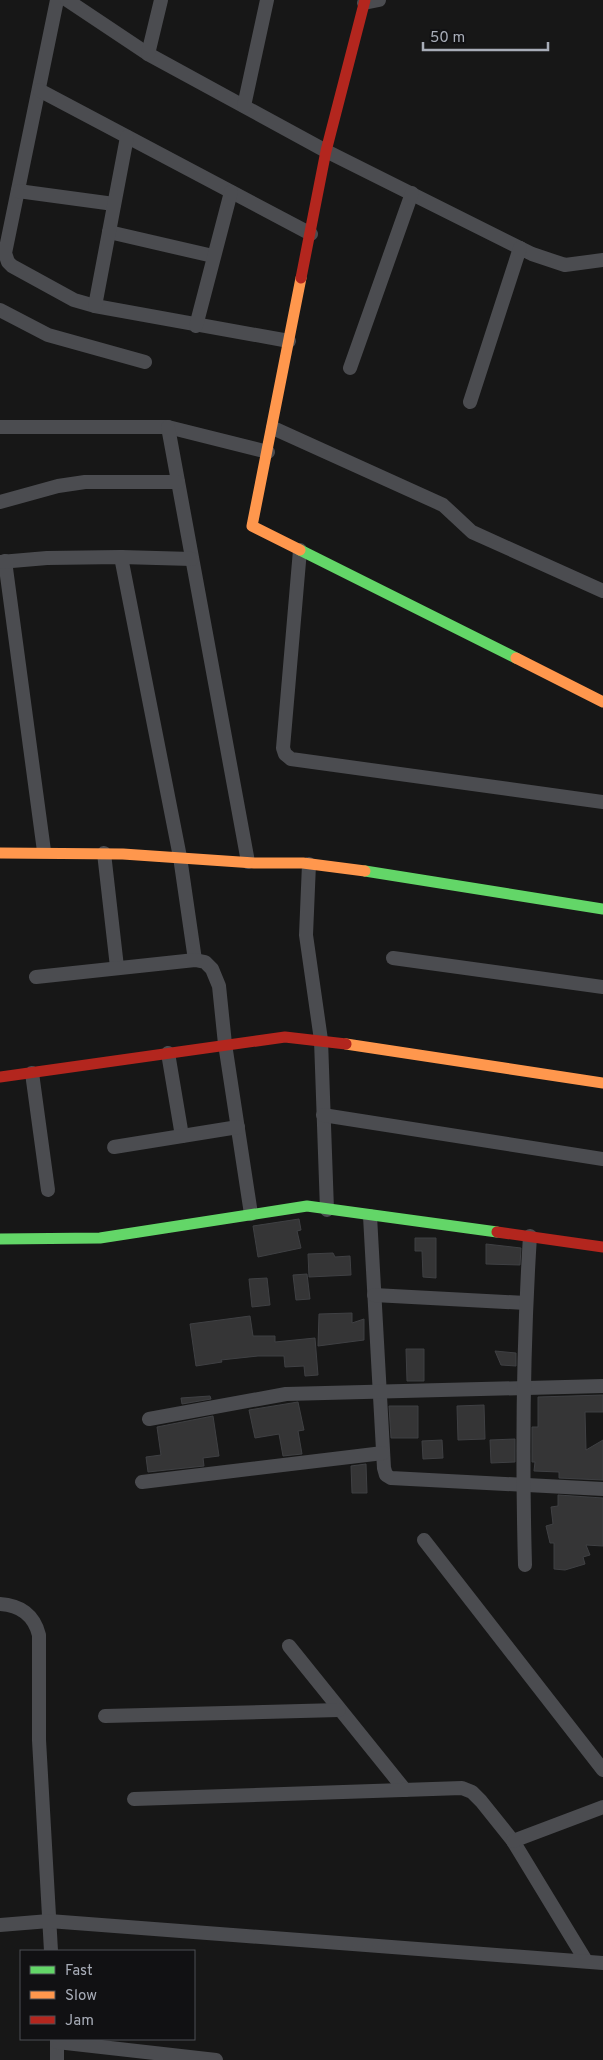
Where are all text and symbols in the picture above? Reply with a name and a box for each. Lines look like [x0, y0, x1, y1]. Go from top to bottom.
scale bar [423, 20, 548, 52]
text: 50 m [430, 29, 465, 48]
legend [20, 1950, 195, 2040]
text: Fast [65, 1962, 93, 1981]
text: Slow [65, 1987, 97, 2006]
text: Jam [65, 2012, 94, 2031]

